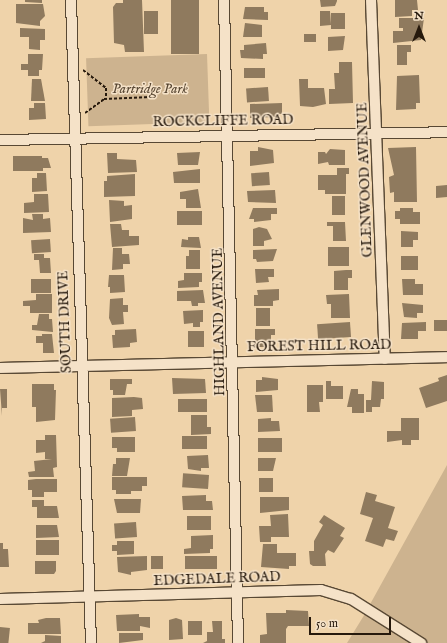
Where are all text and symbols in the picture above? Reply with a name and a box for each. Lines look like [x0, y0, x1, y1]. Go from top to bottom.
north arrow [399, 8, 439, 48]
text: N [414, 9, 424, 23]
park label: Partridge Park [112, 81, 188, 97]
street label: GLENWOOD AVENUE [354, 102, 376, 258]
street label: ROCKCLIFFE ROAD [153, 111, 293, 131]
street label: HIGHLAND AVENUE [209, 248, 229, 396]
street label: SOUTH DRIVE [55, 271, 75, 373]
street label: FOREST HILL ROAD [247, 336, 391, 356]
street label: EDGEDALE ROAD [153, 568, 281, 590]
scale bar [311, 609, 393, 635]
text: 50 m [316, 616, 338, 631]

